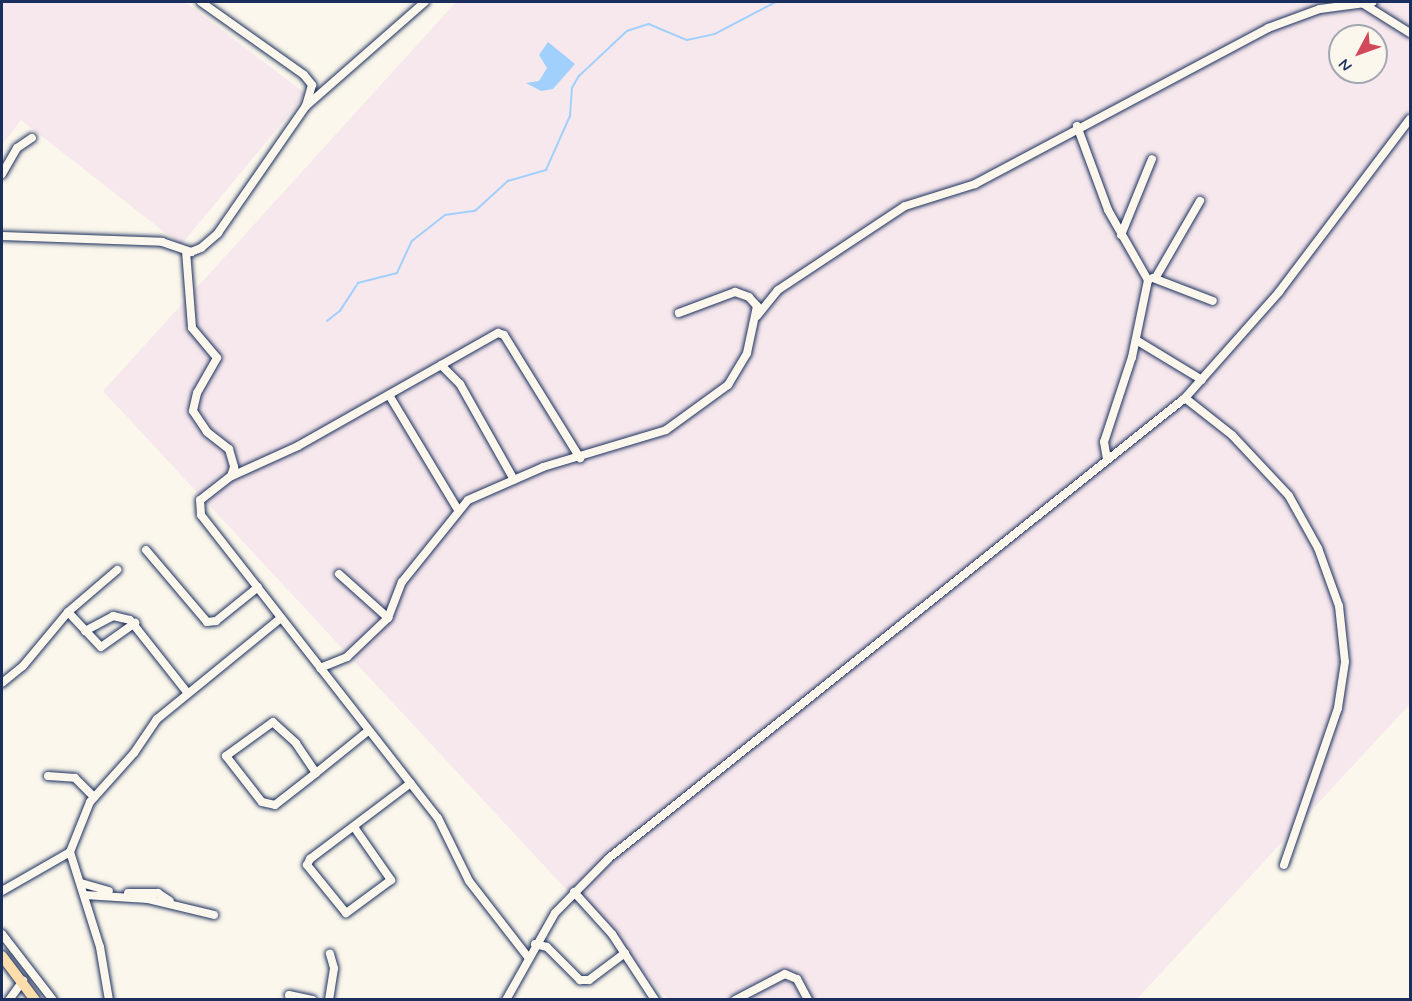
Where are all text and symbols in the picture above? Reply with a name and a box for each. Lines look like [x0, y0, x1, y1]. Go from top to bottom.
north arrow [1328, 24, 1388, 84]
text: N [1334, 54, 1357, 76]

